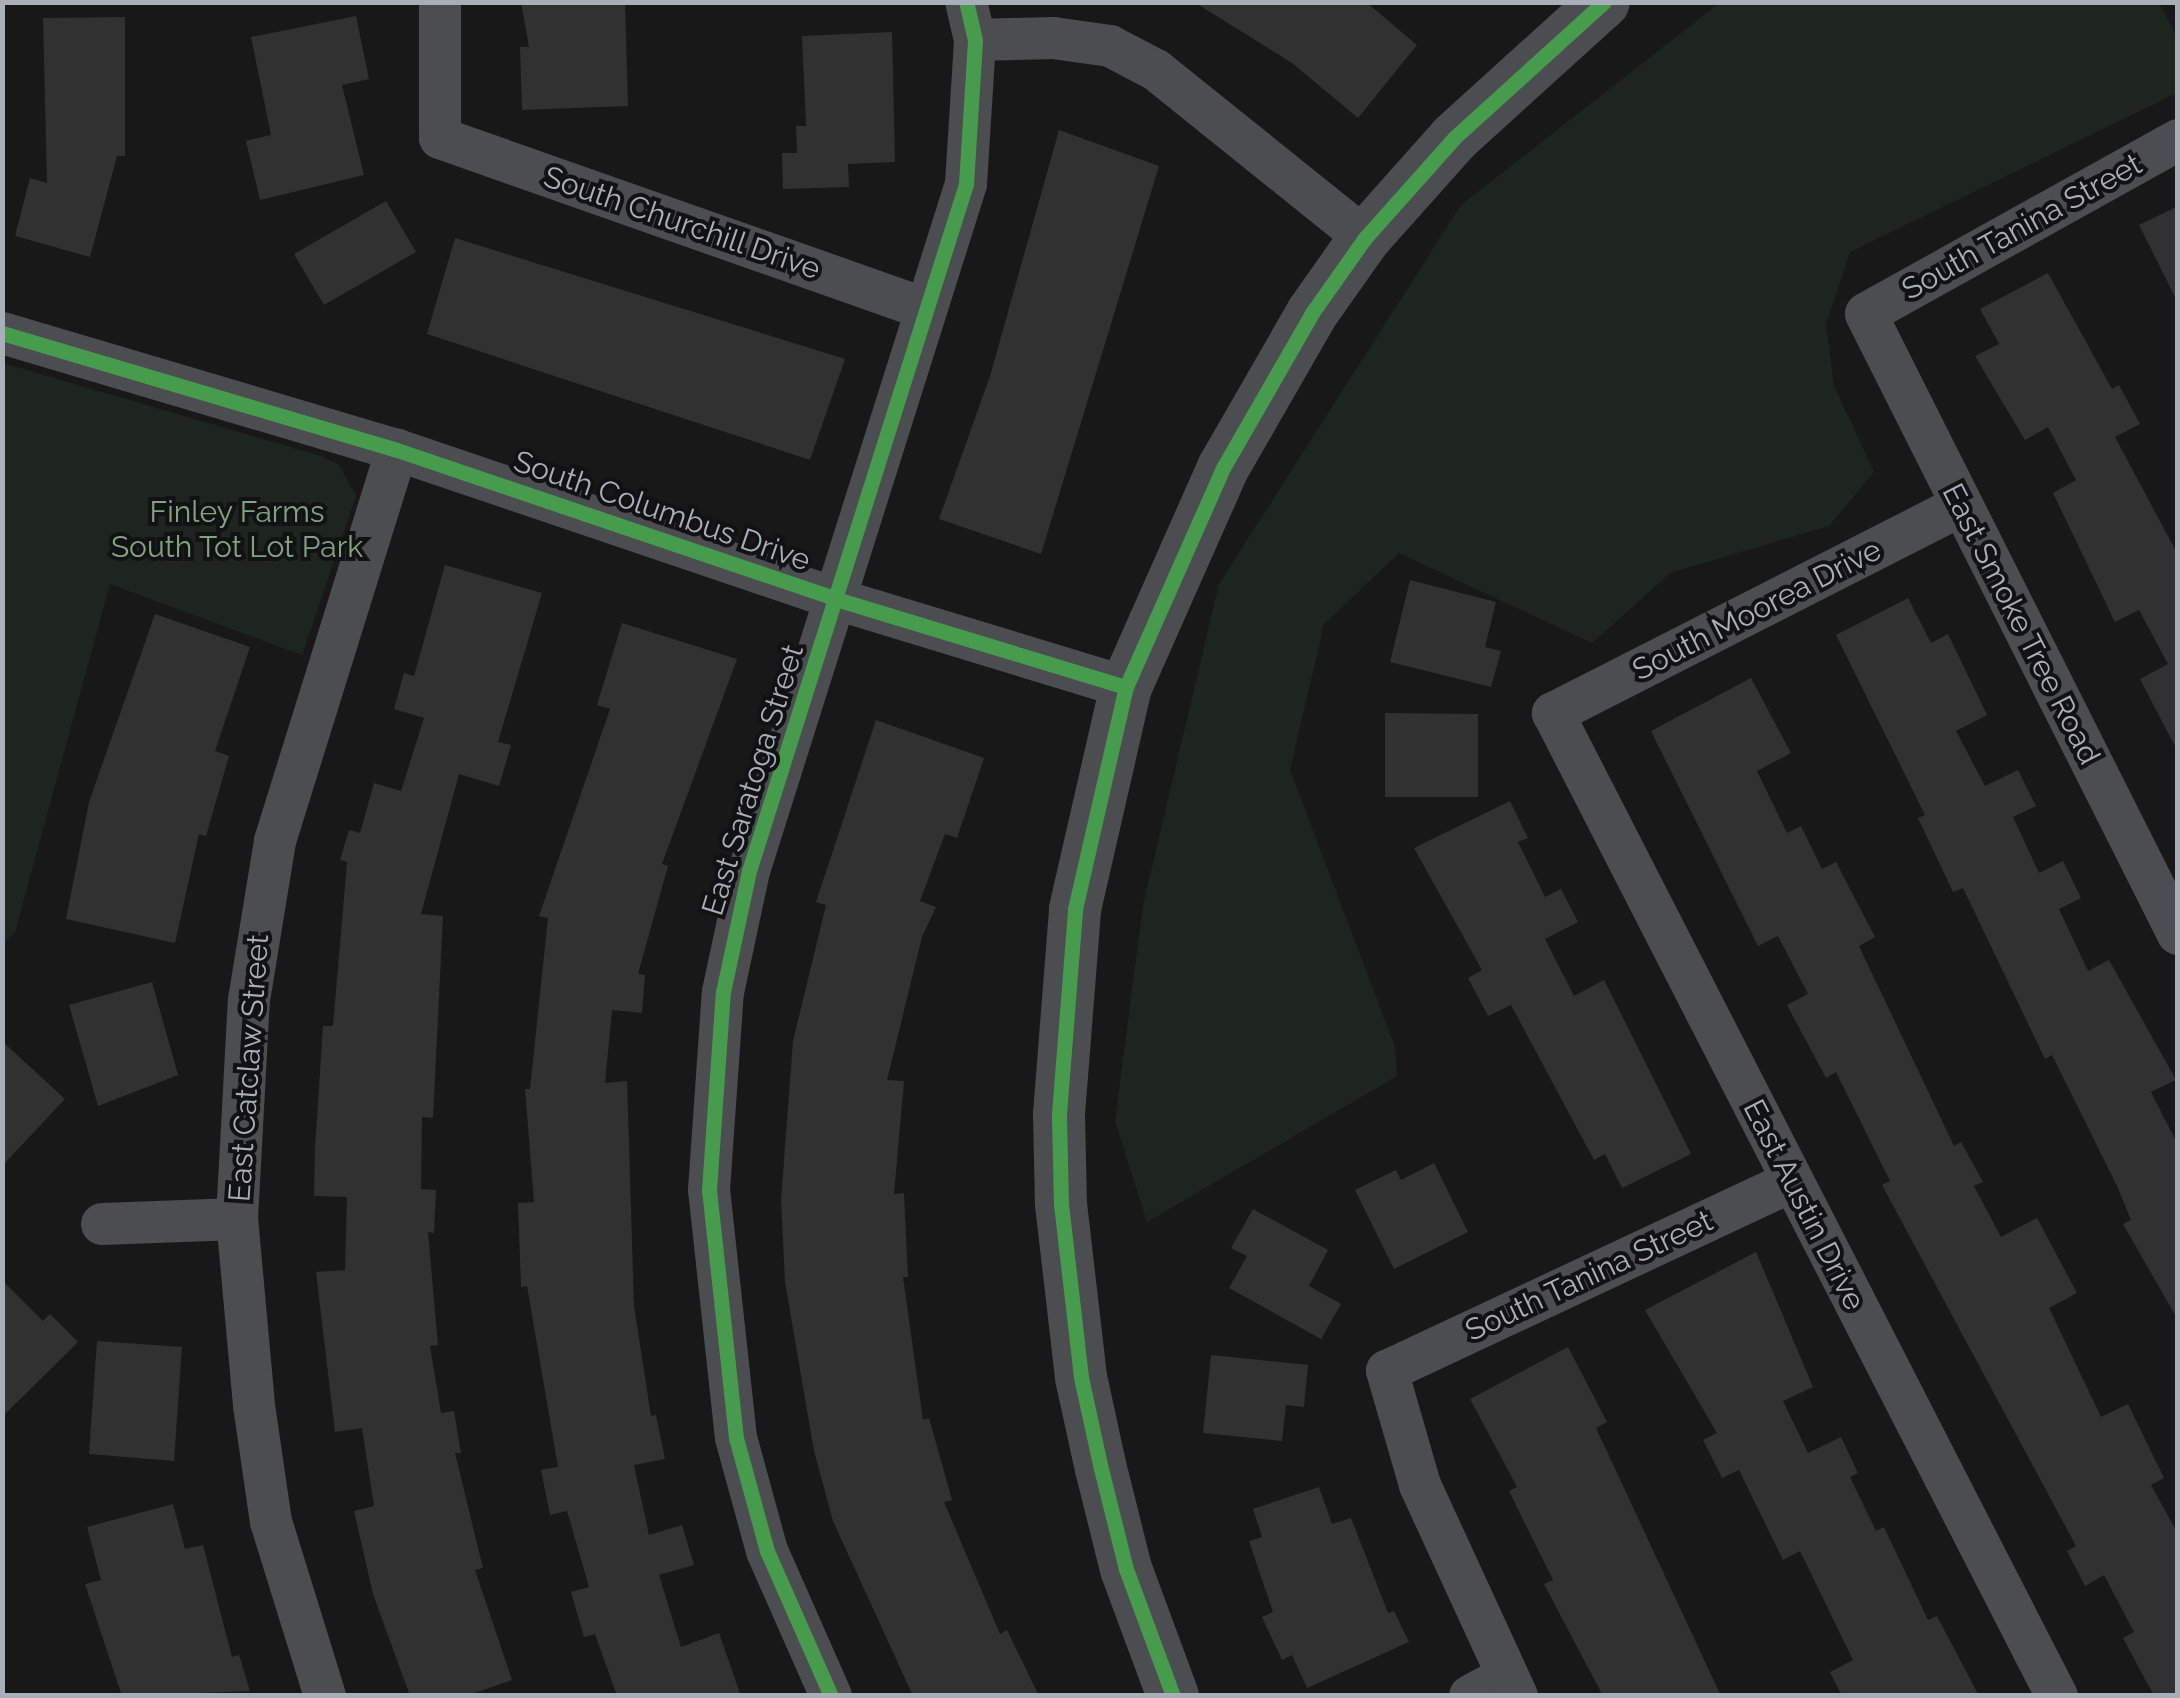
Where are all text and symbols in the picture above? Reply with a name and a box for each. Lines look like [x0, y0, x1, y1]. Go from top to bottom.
street label: South Tanina Street [1896, 146, 2148, 308]
street label: South Churchill Drive [539, 159, 825, 287]
street label: South Columbus Drive [509, 443, 815, 579]
street label: East Smoke Tree Road [1934, 477, 2108, 771]
park label: Finley Farms South Tot Lot Park [110, 494, 364, 564]
street label: South Moorea Drive [1627, 532, 1887, 688]
street label: East Saratoga Street [695, 640, 811, 920]
street label: East Catclaw Street [222, 933, 276, 1203]
street label: East Austin Drive [1735, 1093, 1873, 1317]
street label: South Tanina Street [1459, 1203, 1719, 1349]

